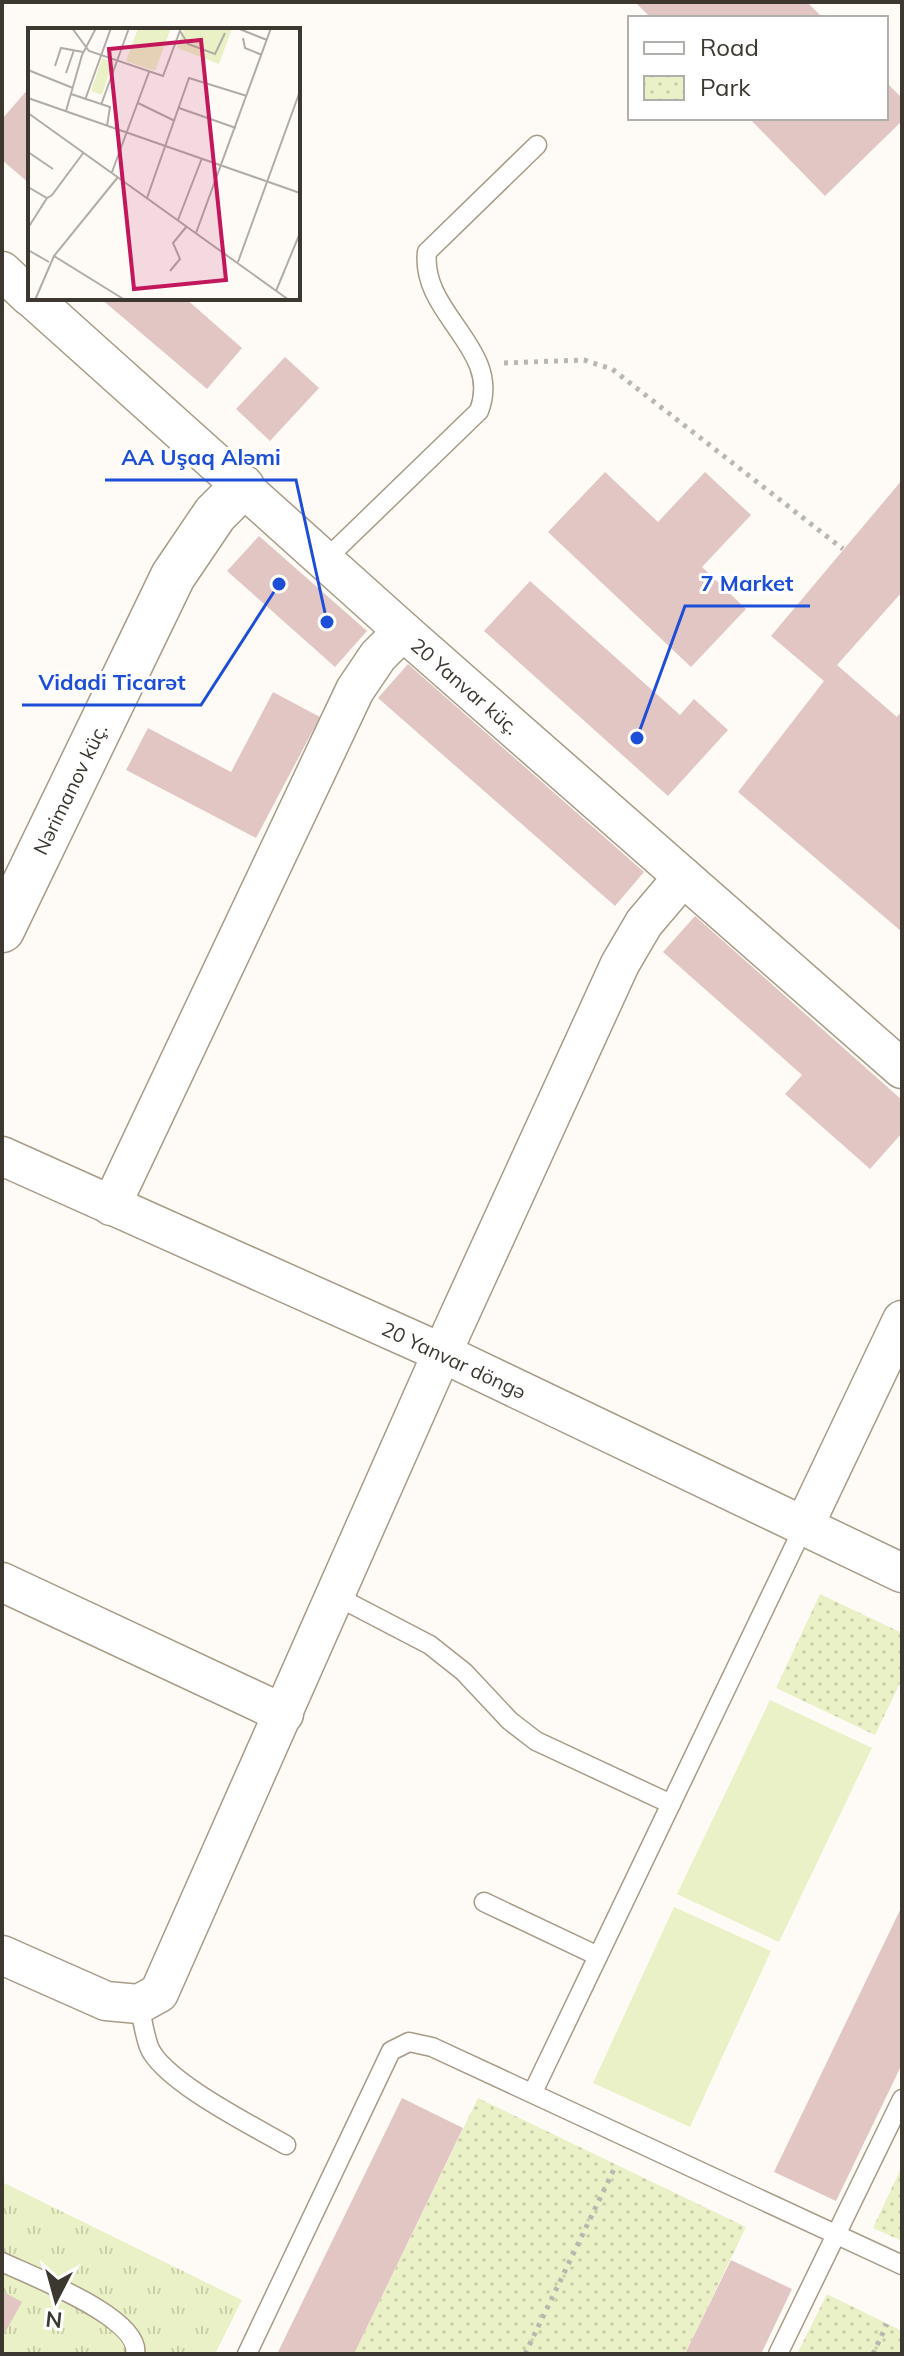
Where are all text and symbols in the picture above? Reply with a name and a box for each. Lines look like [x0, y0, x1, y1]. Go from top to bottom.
legend [628, 16, 888, 120]
inset map [28, 28, 300, 300]
text: Road [700, 32, 759, 62]
text: Park [700, 72, 751, 102]
callout: AA Uşaq Aləmi [105, 434, 296, 480]
text: AA Uşaq Aləmi [121, 443, 281, 471]
callout: 7 Market [685, 560, 810, 606]
text: 7 Market [701, 569, 793, 597]
street label: 20 Yanvar küç. [406, 632, 524, 740]
callout: Vidadi Ticarət [22, 659, 201, 705]
text: Vidadi Ticarət [37, 668, 186, 696]
street label: Nərimanov küç. [27, 719, 113, 859]
street label: 20 Yanvar döngə [378, 1316, 530, 1404]
north arrow [16, 2260, 96, 2340]
text: N [44, 2305, 64, 2335]

